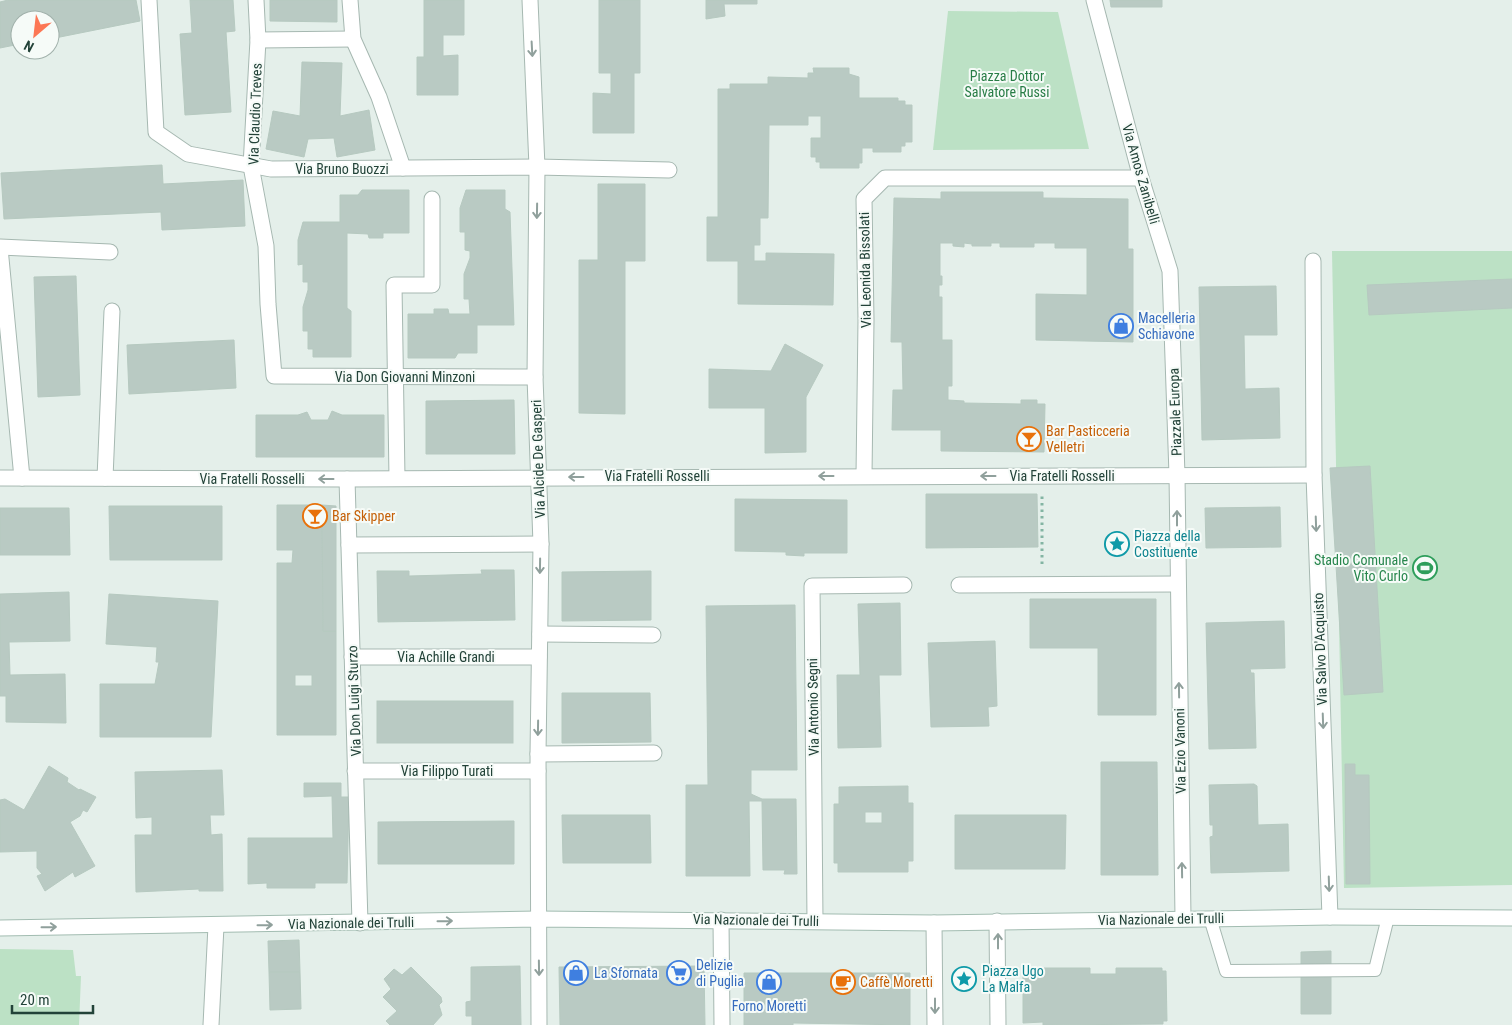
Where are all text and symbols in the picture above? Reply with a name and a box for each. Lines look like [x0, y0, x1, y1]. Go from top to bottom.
north arrow [10, 10, 60, 60]
text: N [21, 37, 36, 56]
one-way arrow [527, 40, 537, 56]
street label: Via Claudio Treves [245, 63, 265, 165]
park label: Piazza Dottor Salvatore Russi [965, 68, 1049, 100]
street label: Via Amos Zanibelli [1119, 122, 1163, 226]
street label: Via Bruno Buozzi [295, 161, 389, 177]
one-way arrow [532, 202, 542, 219]
street label: Via Leonida Bissolati [856, 212, 874, 328]
place label: Macelleria Schiavone [1138, 310, 1195, 342]
shop icon: Macelleria Schiavone [1108, 313, 1134, 339]
street label: Piazzale Europa [1165, 368, 1185, 456]
street label: Via Don Giovanni Minzoni [335, 369, 475, 385]
street label: Via Alcide De Gasperi [528, 399, 548, 519]
place label: Bar Pasticceria Velletri [1046, 423, 1130, 455]
bar icon: Bar Pasticceria Velletri [1016, 426, 1042, 452]
street label: Via Fratelli Rosselli [604, 468, 710, 484]
street label: Via Fratelli Rosselli [1009, 468, 1115, 484]
street label: Via Fratelli Rosselli [199, 471, 305, 487]
one-way arrow [818, 471, 834, 481]
one-way arrow [980, 471, 996, 481]
one-way arrow [568, 472, 584, 482]
one-way arrow [318, 474, 334, 484]
bar icon: Bar Skipper [302, 503, 328, 529]
place label: Bar Skipper [332, 508, 395, 524]
one-way arrow [1172, 510, 1182, 526]
one-way arrow [1311, 516, 1321, 532]
place label: Piazza della Costituente [1134, 528, 1201, 560]
place icon: Piazza della Costituente [1104, 531, 1130, 557]
place label: Stadio Comunale Vito Curlo [1314, 552, 1408, 584]
sports icon: Stadio Comunale Vito Curlo [1412, 555, 1438, 581]
one-way arrow [535, 558, 545, 574]
street label: Via Salvo D'Acquisto [1310, 592, 1330, 706]
street label: Via Don Luigi Sturzo [344, 645, 364, 757]
street label: Via Achille Grandi [397, 649, 495, 665]
street label: Via Antonio Segni [804, 658, 822, 756]
one-way arrow [1174, 682, 1184, 698]
street label: Via Ezio Vanoni [1171, 708, 1189, 794]
one-way arrow [1318, 712, 1328, 729]
one-way arrow [533, 720, 543, 736]
street label: Via Filippo Turati [401, 763, 493, 779]
one-way arrow [1178, 862, 1187, 878]
one-way arrow [1324, 875, 1334, 891]
street label: Via Nazionale dei Trulli [1098, 910, 1224, 928]
street label: Via Nazionale dei Trulli [693, 911, 819, 929]
street label: Via Nazionale dei Trulli [288, 914, 414, 932]
one-way arrow [436, 916, 452, 926]
one-way arrow [256, 920, 272, 929]
one-way arrow [40, 922, 56, 932]
one-way arrow [993, 934, 1003, 950]
place label: Delizie di Puglia [696, 957, 744, 989]
one-way arrow [534, 959, 543, 975]
shop icon: La Sfornata [563, 960, 589, 986]
supermarket icon: Delizie di Puglia [666, 960, 692, 986]
place label: Piazza Ugo La Malfa [982, 963, 1044, 995]
place label: La Sfornata [594, 965, 658, 981]
place icon: Piazza Ugo La Malfa [951, 966, 977, 992]
shop icon: Forno Moretti [756, 969, 782, 995]
cafe icon: Caffè Moretti [830, 969, 856, 995]
place label: Caffè Moretti [860, 974, 933, 990]
scale bar [12, 982, 94, 1014]
text: 20 m [20, 991, 50, 1009]
place label: Forno Moretti [732, 998, 806, 1014]
one-way arrow [930, 998, 940, 1014]

